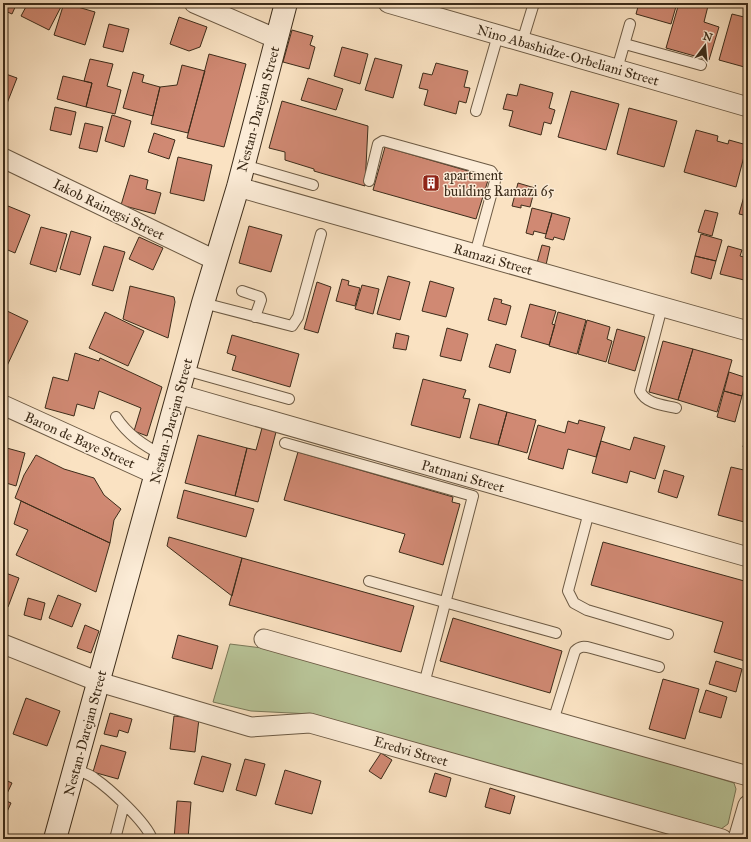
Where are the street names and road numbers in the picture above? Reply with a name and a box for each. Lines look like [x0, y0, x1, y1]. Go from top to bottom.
street label: Nino Abashidze-Orbeliani Street [475, 21, 661, 90]
street label: Nestan-Darejan Street [234, 44, 283, 174]
street label: Iakob Rainegsi Street [50, 175, 167, 244]
street label: Ramazi Street [451, 240, 534, 279]
street label: Nestan-Darejan Street [147, 356, 196, 486]
street label: Baron de Baye Street [22, 408, 138, 472]
street label: Patmani Street [419, 457, 506, 496]
street label: Nestan-Darejan Street [61, 668, 110, 798]
street label: Eredvi Street [372, 733, 450, 770]

